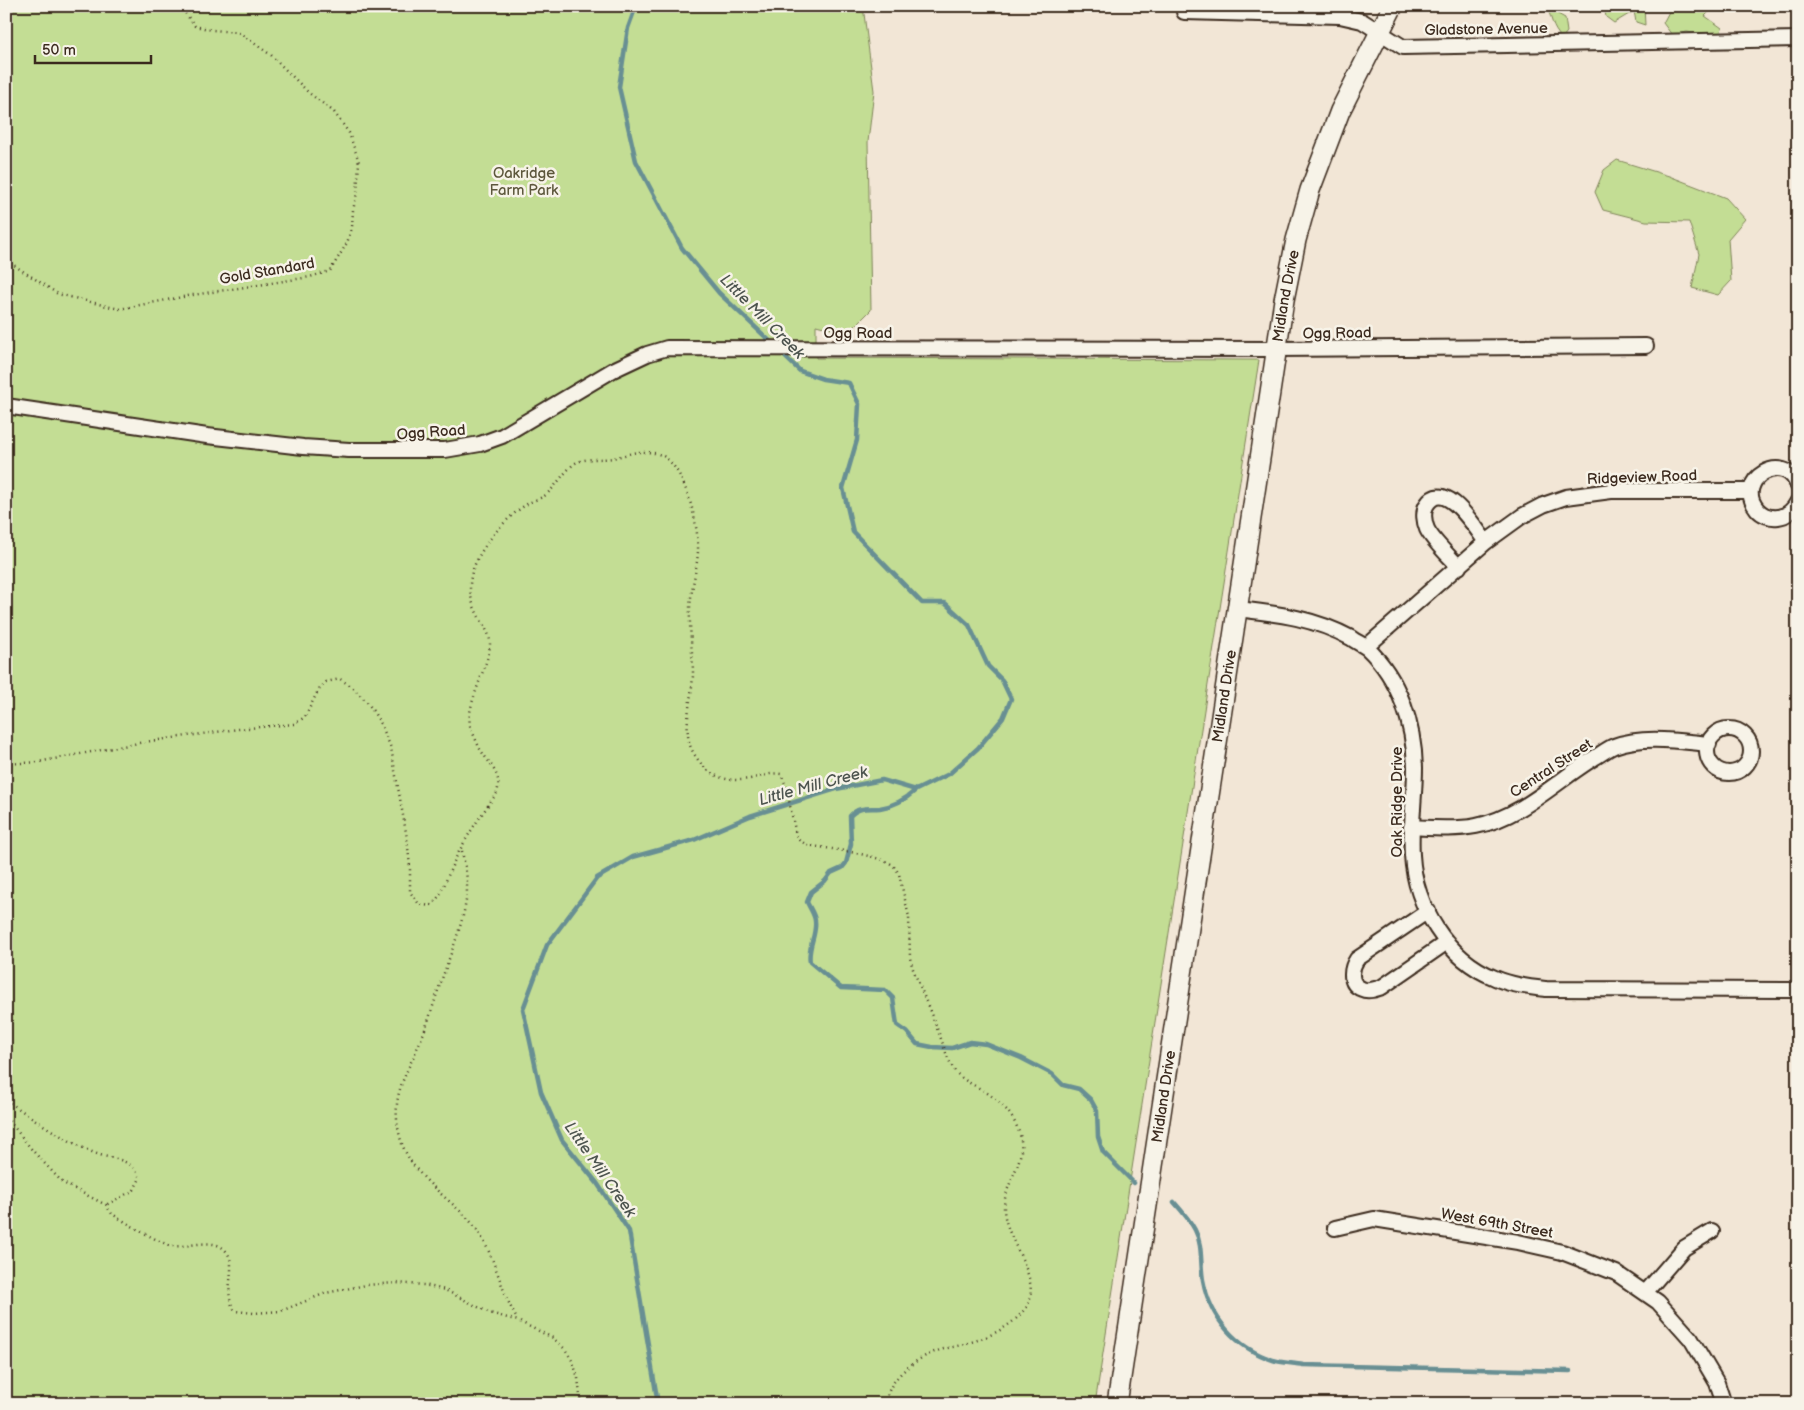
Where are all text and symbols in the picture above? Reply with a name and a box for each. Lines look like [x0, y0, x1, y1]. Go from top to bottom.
street label: Gladstone Avenue [1424, 19, 1548, 40]
scale bar [35, 32, 151, 64]
text: 50 m [42, 41, 76, 60]
park label: Oakridge Farm Park [490, 164, 559, 200]
street label: Midland Drive [1269, 248, 1304, 343]
street label: Gold Standard [218, 254, 316, 289]
water label: Little Mill Creek [716, 271, 809, 364]
street label: Ogg Road [1302, 323, 1372, 344]
street label: Ogg Road [824, 324, 892, 343]
street label: Ogg Road [396, 421, 466, 444]
street label: Ridgeview Road [1587, 466, 1697, 489]
street label: Midland Drive [1208, 648, 1241, 744]
street label: Central Street [1506, 735, 1596, 802]
street label: Oak Ridge Drive [1388, 747, 1407, 857]
water label: Little Mill Creek [757, 762, 871, 810]
street label: Midland Drive [1148, 1049, 1180, 1144]
water label: Little Mill Creek [560, 1119, 640, 1222]
street label: West 69th Street [1439, 1204, 1555, 1243]

